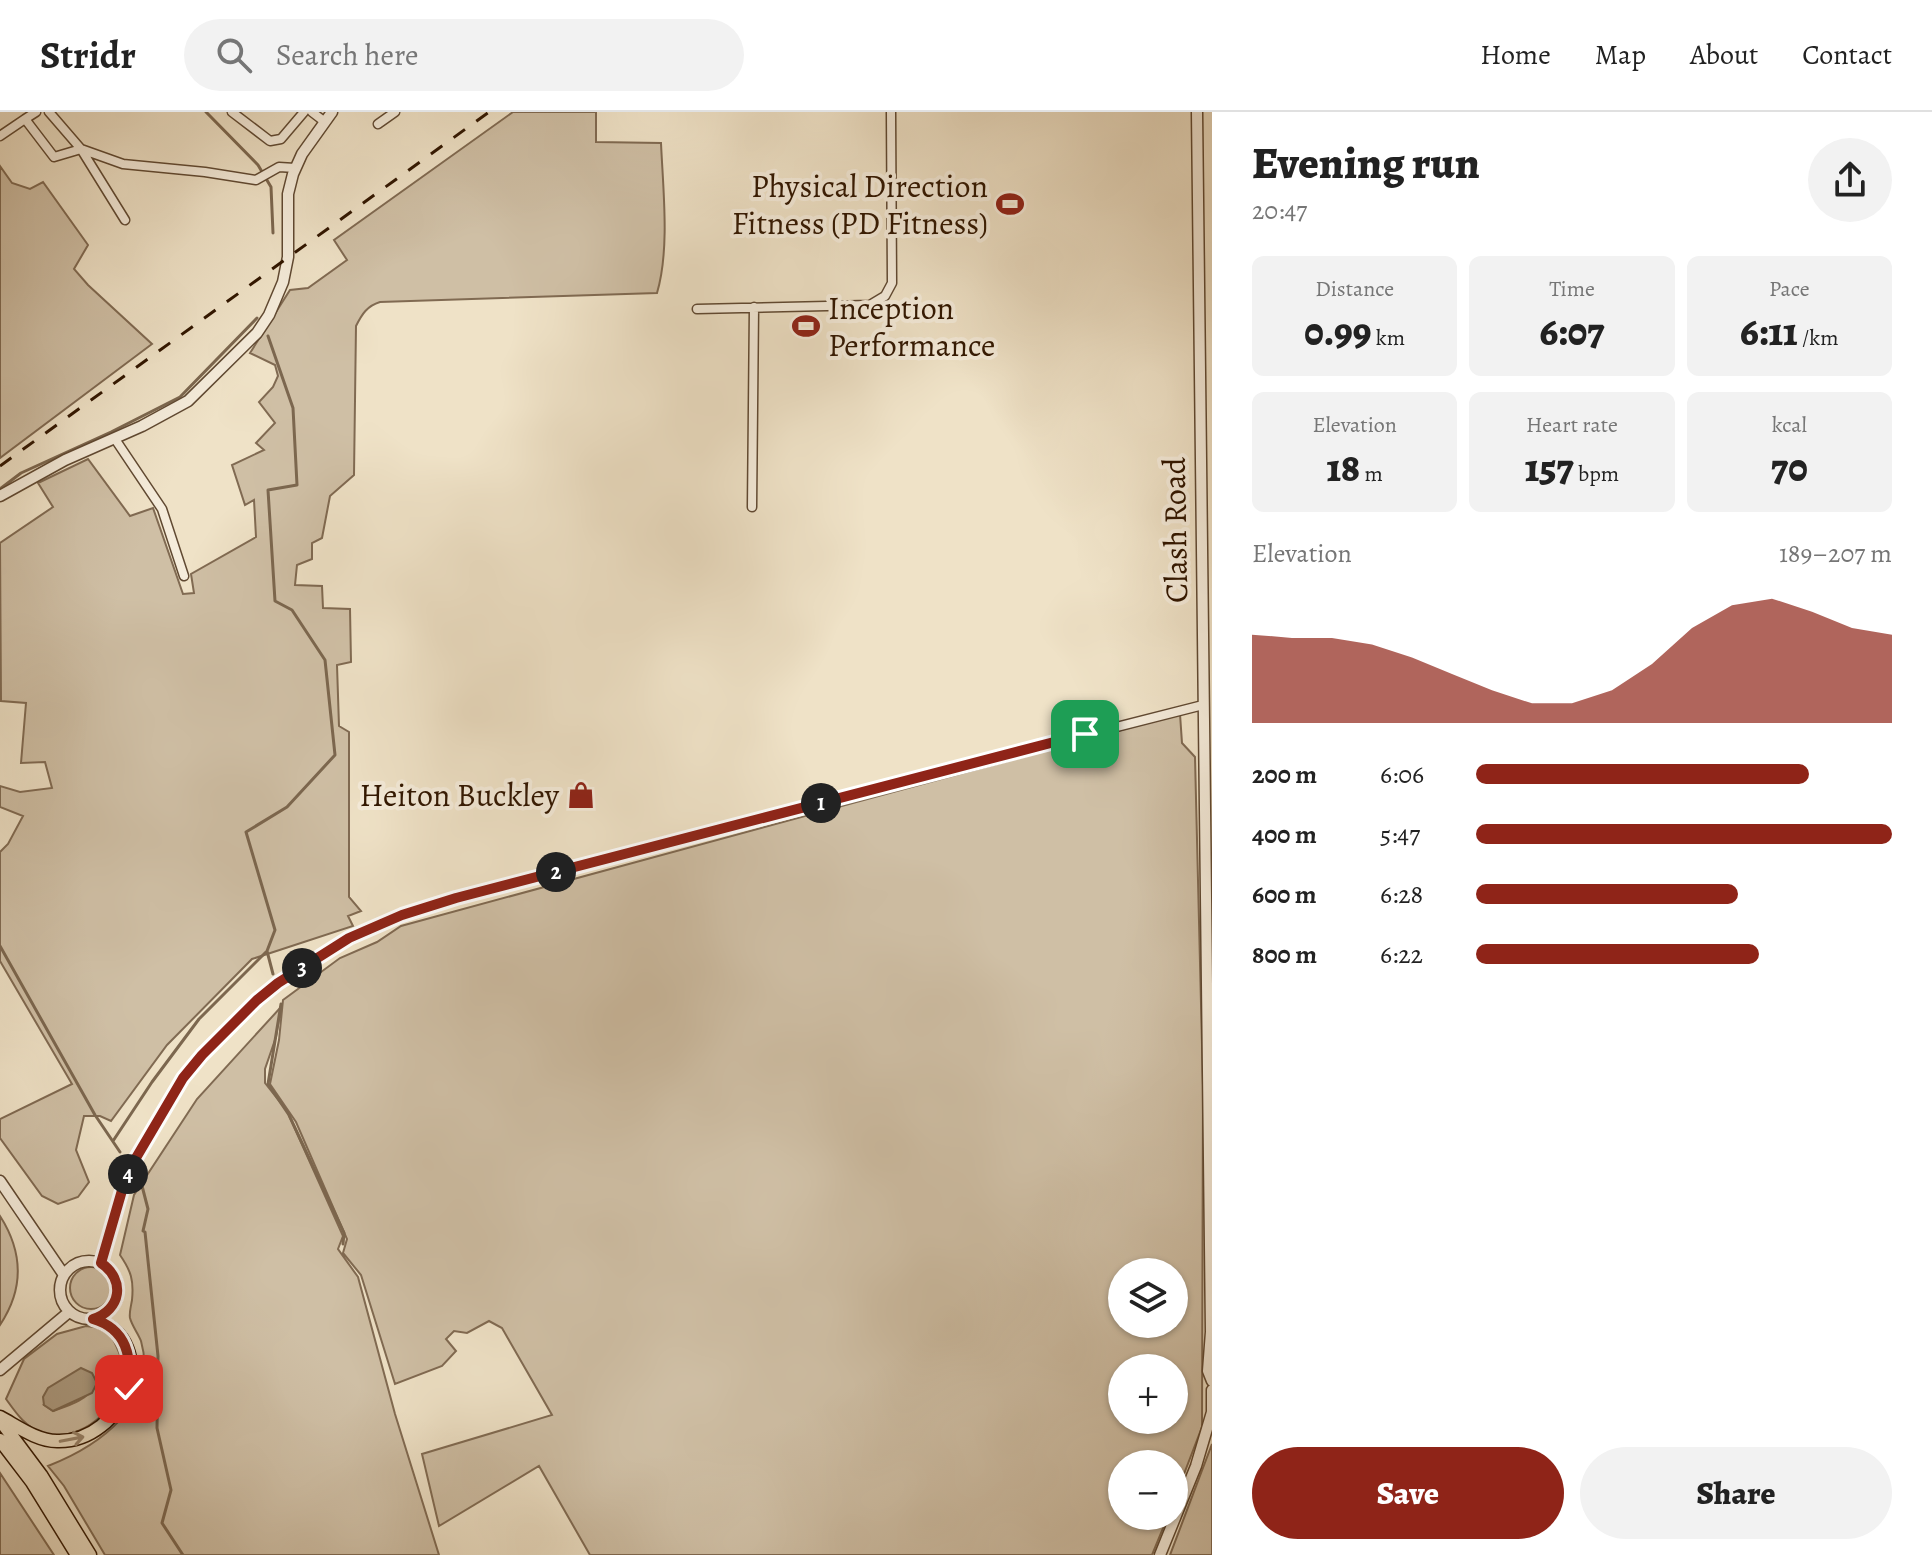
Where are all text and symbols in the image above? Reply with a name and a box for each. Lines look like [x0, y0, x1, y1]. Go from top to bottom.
search box [184, 19, 744, 91]
text: Stridr [40, 29, 136, 81]
icon: search [212, 33, 256, 77]
text: Search here [276, 35, 419, 75]
text: Home [1480, 36, 1551, 74]
text: Map [1595, 36, 1646, 74]
text: About [1690, 36, 1758, 74]
text: Contact [1802, 36, 1892, 74]
text: Evening run [1252, 133, 1480, 193]
button: share [1808, 138, 1892, 222]
place label: Physical Direction Fitness (PD Fitness) [732, 164, 988, 245]
sports icon: Physical Direction Fitness (PD Fitness) [995, 189, 1025, 219]
text: 20:47 [1252, 193, 1307, 228]
text: Distance [1315, 274, 1394, 304]
text: Time [1549, 274, 1595, 304]
text: Pace [1769, 274, 1810, 304]
place label: Inception Performance [828, 286, 995, 367]
text: 0.99 [1304, 304, 1371, 359]
text: 6:07 [1539, 304, 1604, 359]
text: 6:11 [1740, 304, 1798, 359]
sports icon: Inception Performance [791, 311, 821, 341]
text: km [1371, 323, 1405, 353]
text: /km [1798, 323, 1839, 353]
text: Elevation [1312, 410, 1397, 440]
text: Heart rate [1526, 410, 1618, 440]
text: kcal [1772, 410, 1807, 440]
text: 18 [1326, 440, 1360, 495]
text: 157 [1525, 440, 1574, 495]
text: 70 [1771, 440, 1808, 495]
street label: Clash Road [1152, 456, 1198, 603]
text: m [1360, 459, 1383, 489]
text: bpm [1574, 459, 1619, 489]
text: Elevation [1252, 536, 1352, 571]
text: 189–207 m [1779, 536, 1892, 571]
pin [1051, 700, 1119, 768]
icon: arrive [1063, 712, 1107, 756]
text: 200 m [1252, 757, 1317, 792]
text: 6:06 [1380, 757, 1424, 792]
place label: Heiton Buckley [359, 773, 560, 817]
shop icon: Heiton Buckley [566, 780, 596, 810]
pin: 1 [801, 783, 841, 823]
text: 1 [817, 788, 825, 818]
text: 400 m [1252, 817, 1317, 852]
text: 5:47 [1380, 817, 1420, 852]
pin: 2 [536, 852, 576, 892]
text: 2 [551, 857, 561, 887]
text: 600 m [1252, 877, 1317, 912]
text: 6:28 [1380, 877, 1423, 912]
text: 800 m [1252, 937, 1317, 972]
text: 6:22 [1380, 937, 1423, 972]
pin: 3 [282, 948, 322, 988]
text: 3 [297, 953, 307, 983]
pin: 4 [108, 1154, 148, 1194]
text: 4 [123, 1159, 133, 1189]
map controls [1108, 1258, 1188, 1530]
button: layers [1108, 1258, 1188, 1338]
button: + [1108, 1354, 1188, 1434]
pin [95, 1355, 163, 1423]
icon: check [107, 1367, 151, 1411]
one-way arrow [59, 1430, 84, 1445]
button: Save [1252, 1447, 1564, 1539]
button: Share [1580, 1447, 1892, 1539]
button: − [1108, 1450, 1188, 1530]

